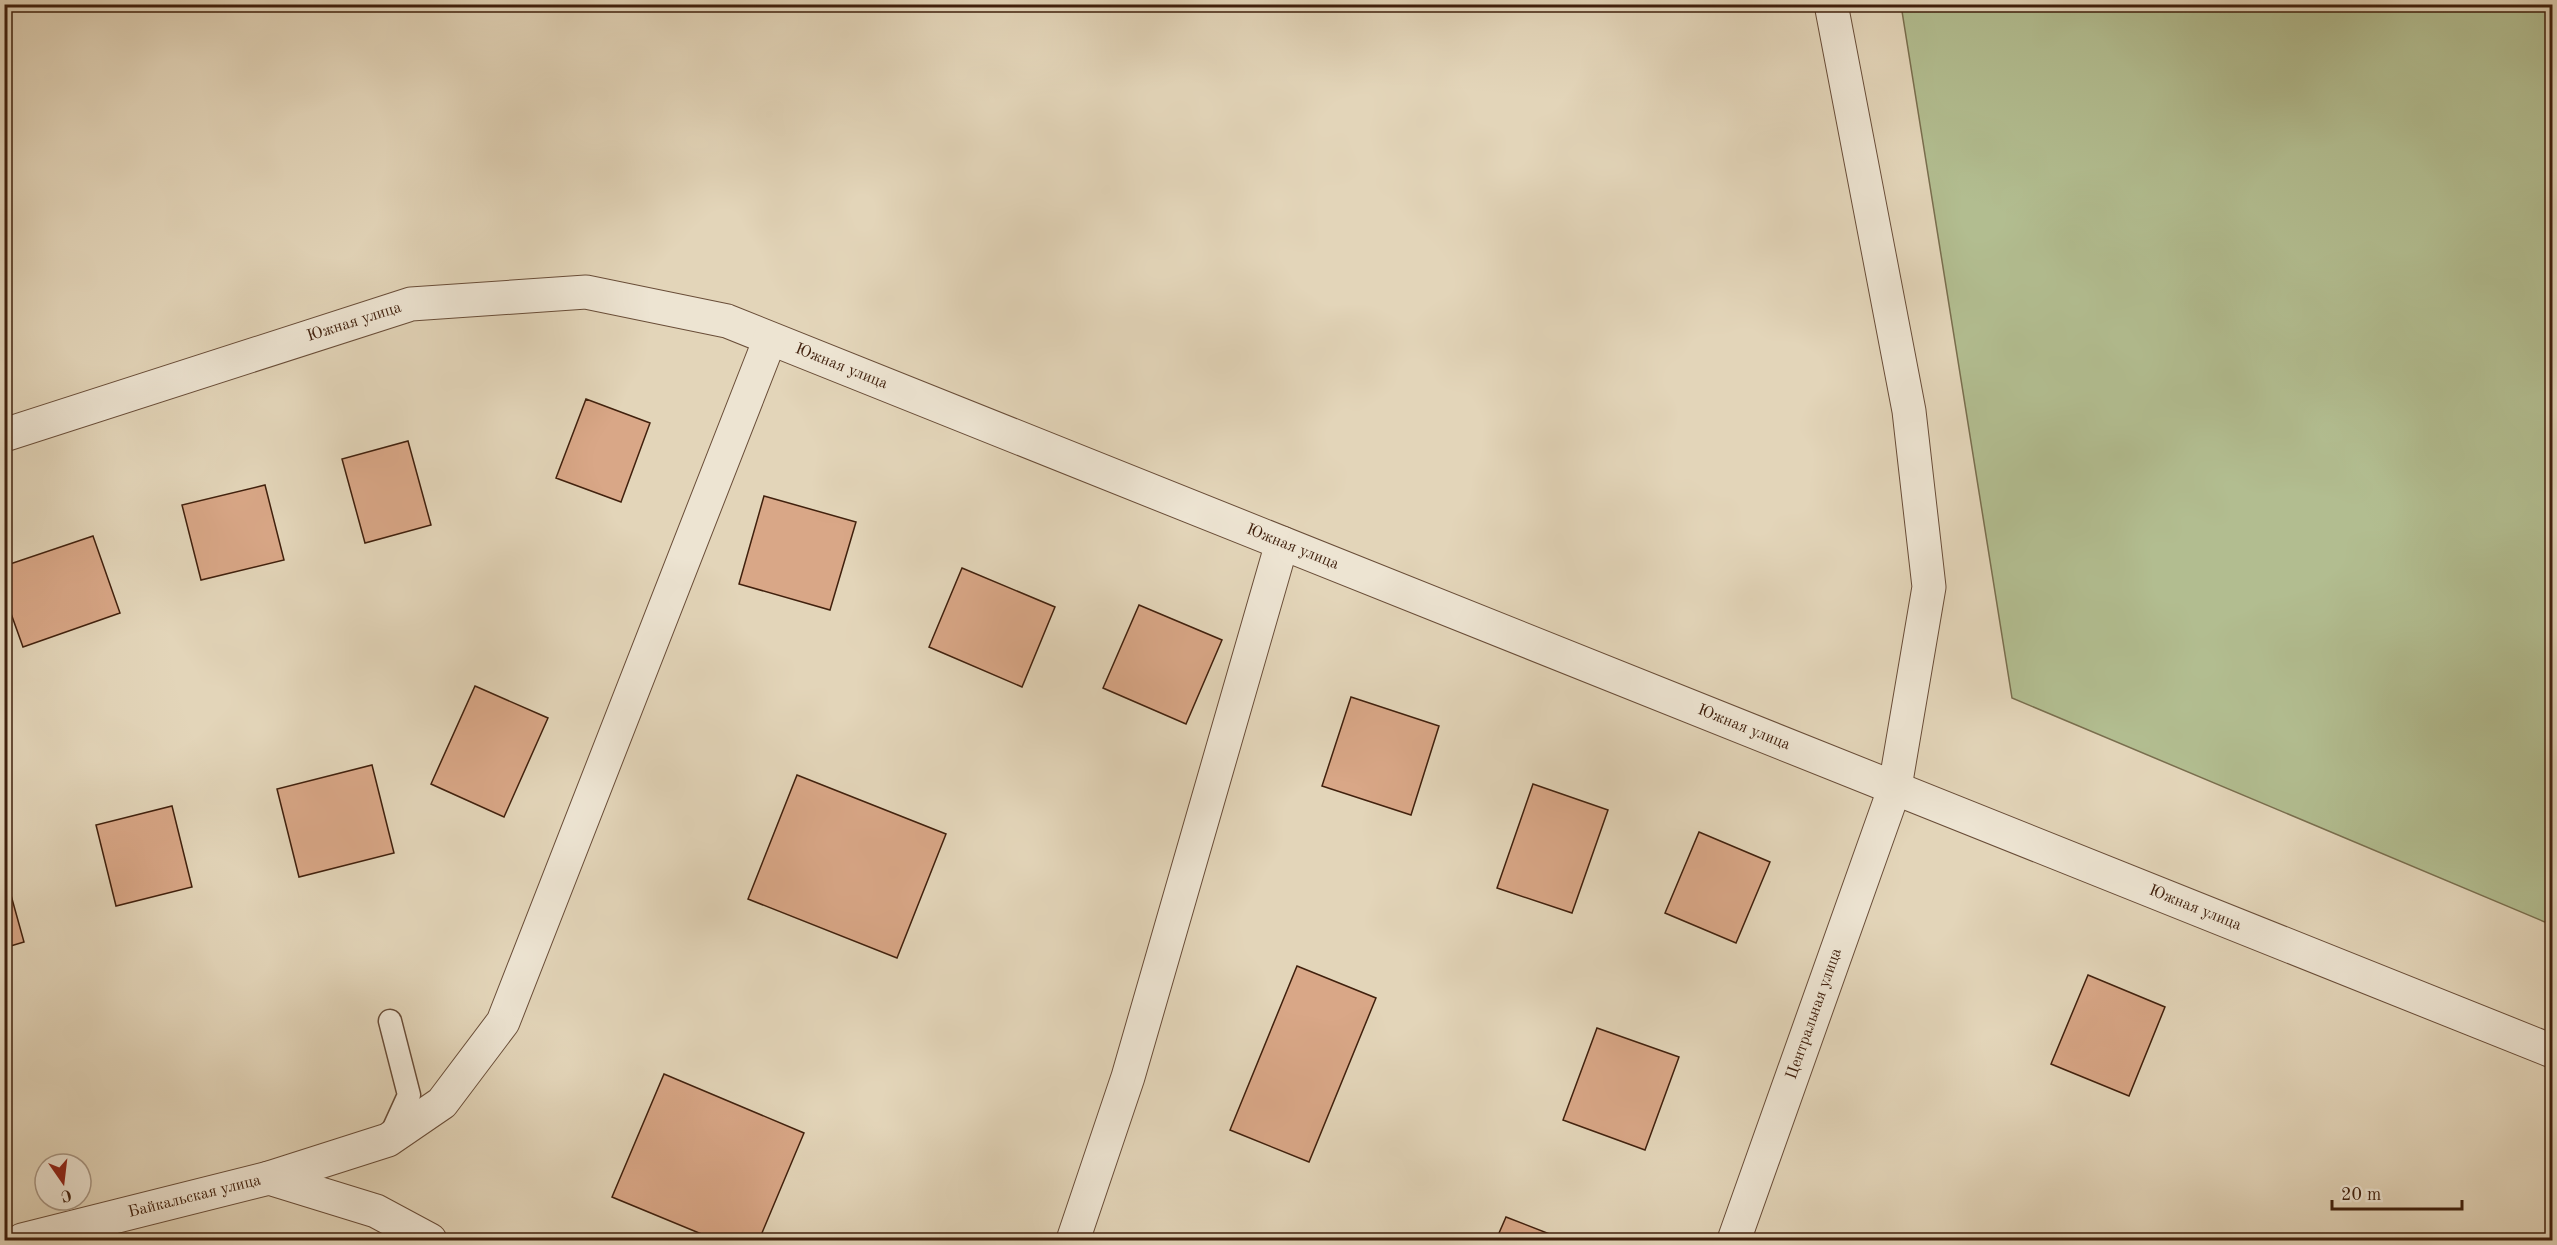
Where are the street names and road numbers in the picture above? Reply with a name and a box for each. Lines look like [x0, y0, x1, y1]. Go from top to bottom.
street label: Южная улица [305, 300, 403, 345]
street label: Южная улица [793, 341, 890, 392]
street label: Южная улица [1244, 522, 1341, 573]
street label: Южная улица [1695, 702, 1792, 753]
street label: Южная улица [2147, 883, 2244, 934]
street label: Центральная улица [1784, 946, 1845, 1082]
street label: Байкальская улица [127, 1172, 263, 1221]

